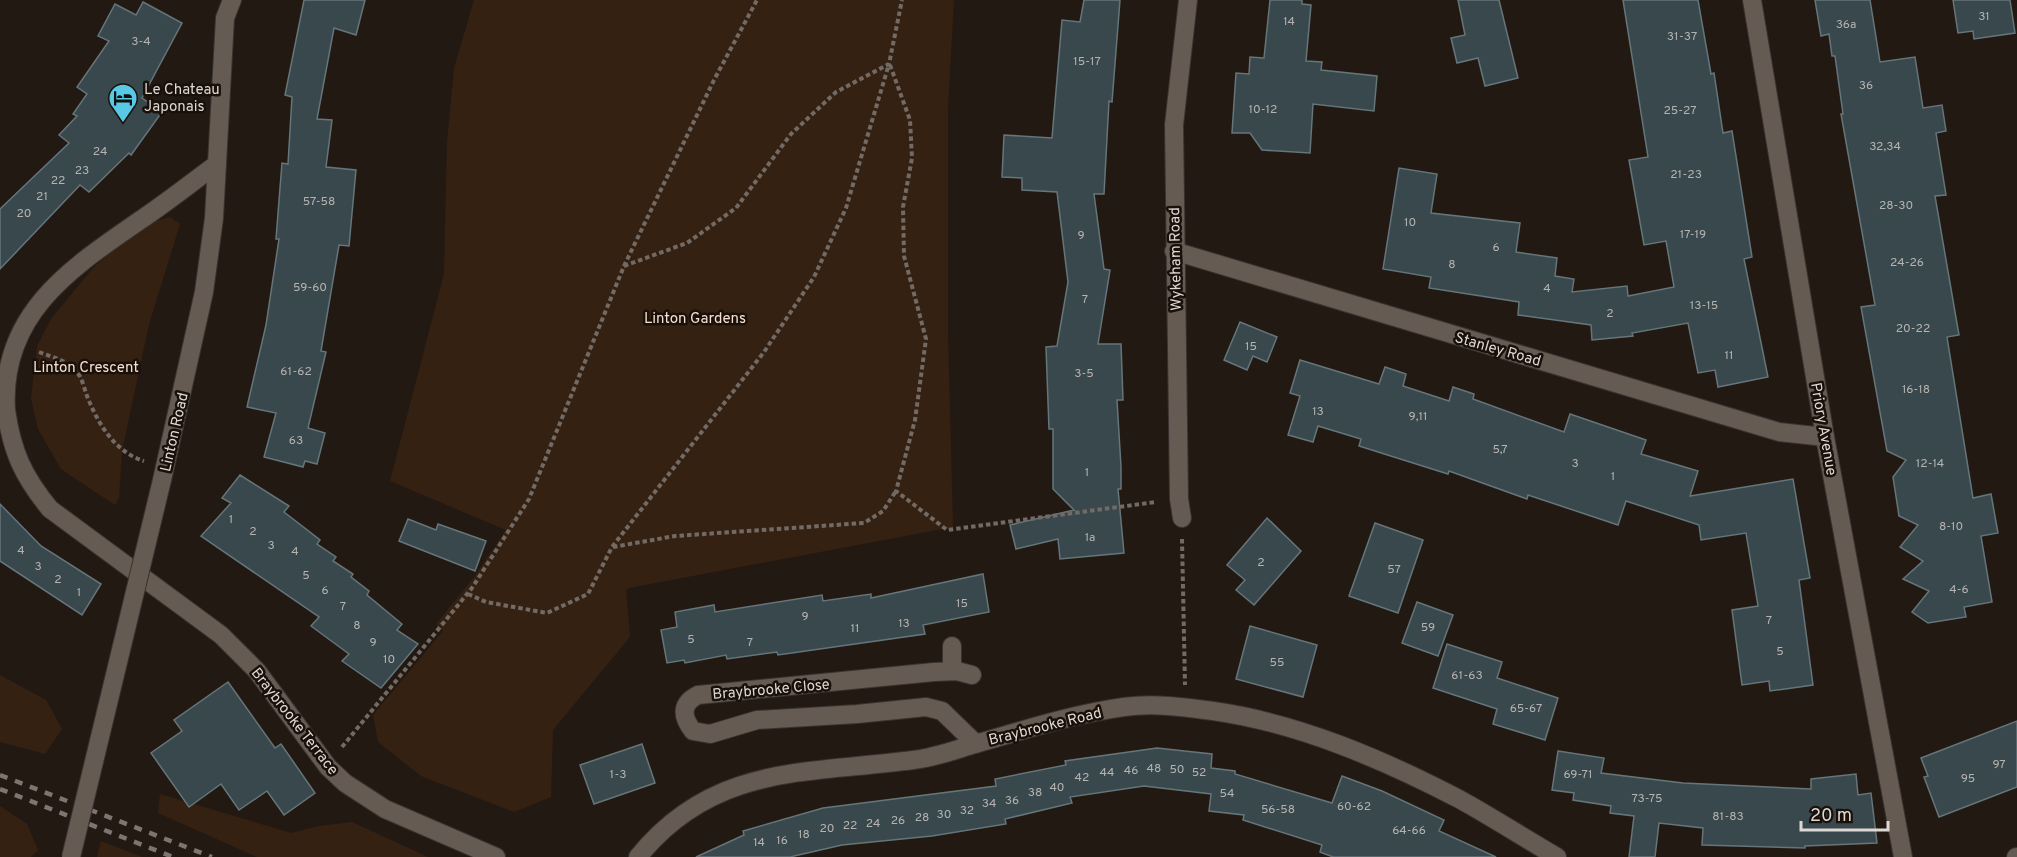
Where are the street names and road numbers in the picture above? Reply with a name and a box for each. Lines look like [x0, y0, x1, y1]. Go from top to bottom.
street label: Wykeham Road [1166, 207, 1187, 311]
street label: Stanley Road [1452, 329, 1543, 372]
street label: Priory Avenue [1805, 381, 1840, 477]
street label: Linton Road [157, 391, 194, 474]
street label: Braybrooke Terrace [246, 664, 342, 779]
street label: Braybrooke Close [712, 676, 831, 705]
street label: Braybrooke Road [987, 704, 1104, 751]

